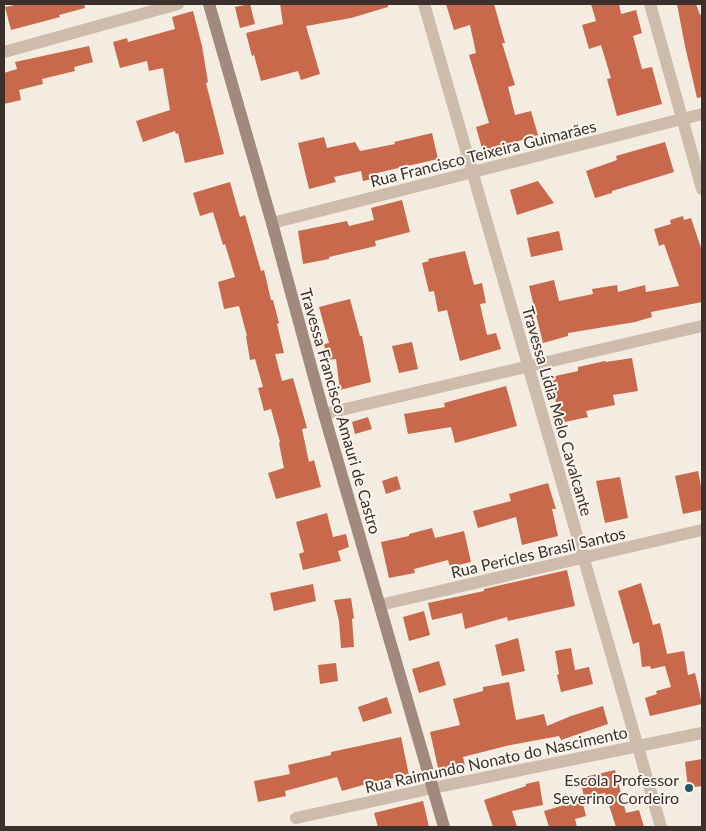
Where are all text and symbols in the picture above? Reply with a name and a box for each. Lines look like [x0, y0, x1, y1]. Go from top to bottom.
street label: Rua Francisco Teixeira Guimarães [368, 116, 598, 190]
street label: Travessa Francisco Amauri de Castro [297, 286, 385, 536]
street label: Travessa Lídia Melo Cavalcante [519, 304, 597, 518]
street label: Rua Pericles Brasil Santos [449, 523, 627, 581]
street label: Rua Raimundo Nonato do Nascimento [363, 722, 629, 796]
place label: Escola Professor Severino Cordeiro [553, 770, 679, 807]
marker: Escola Professor Severino Cordeiro [683, 782, 695, 794]

